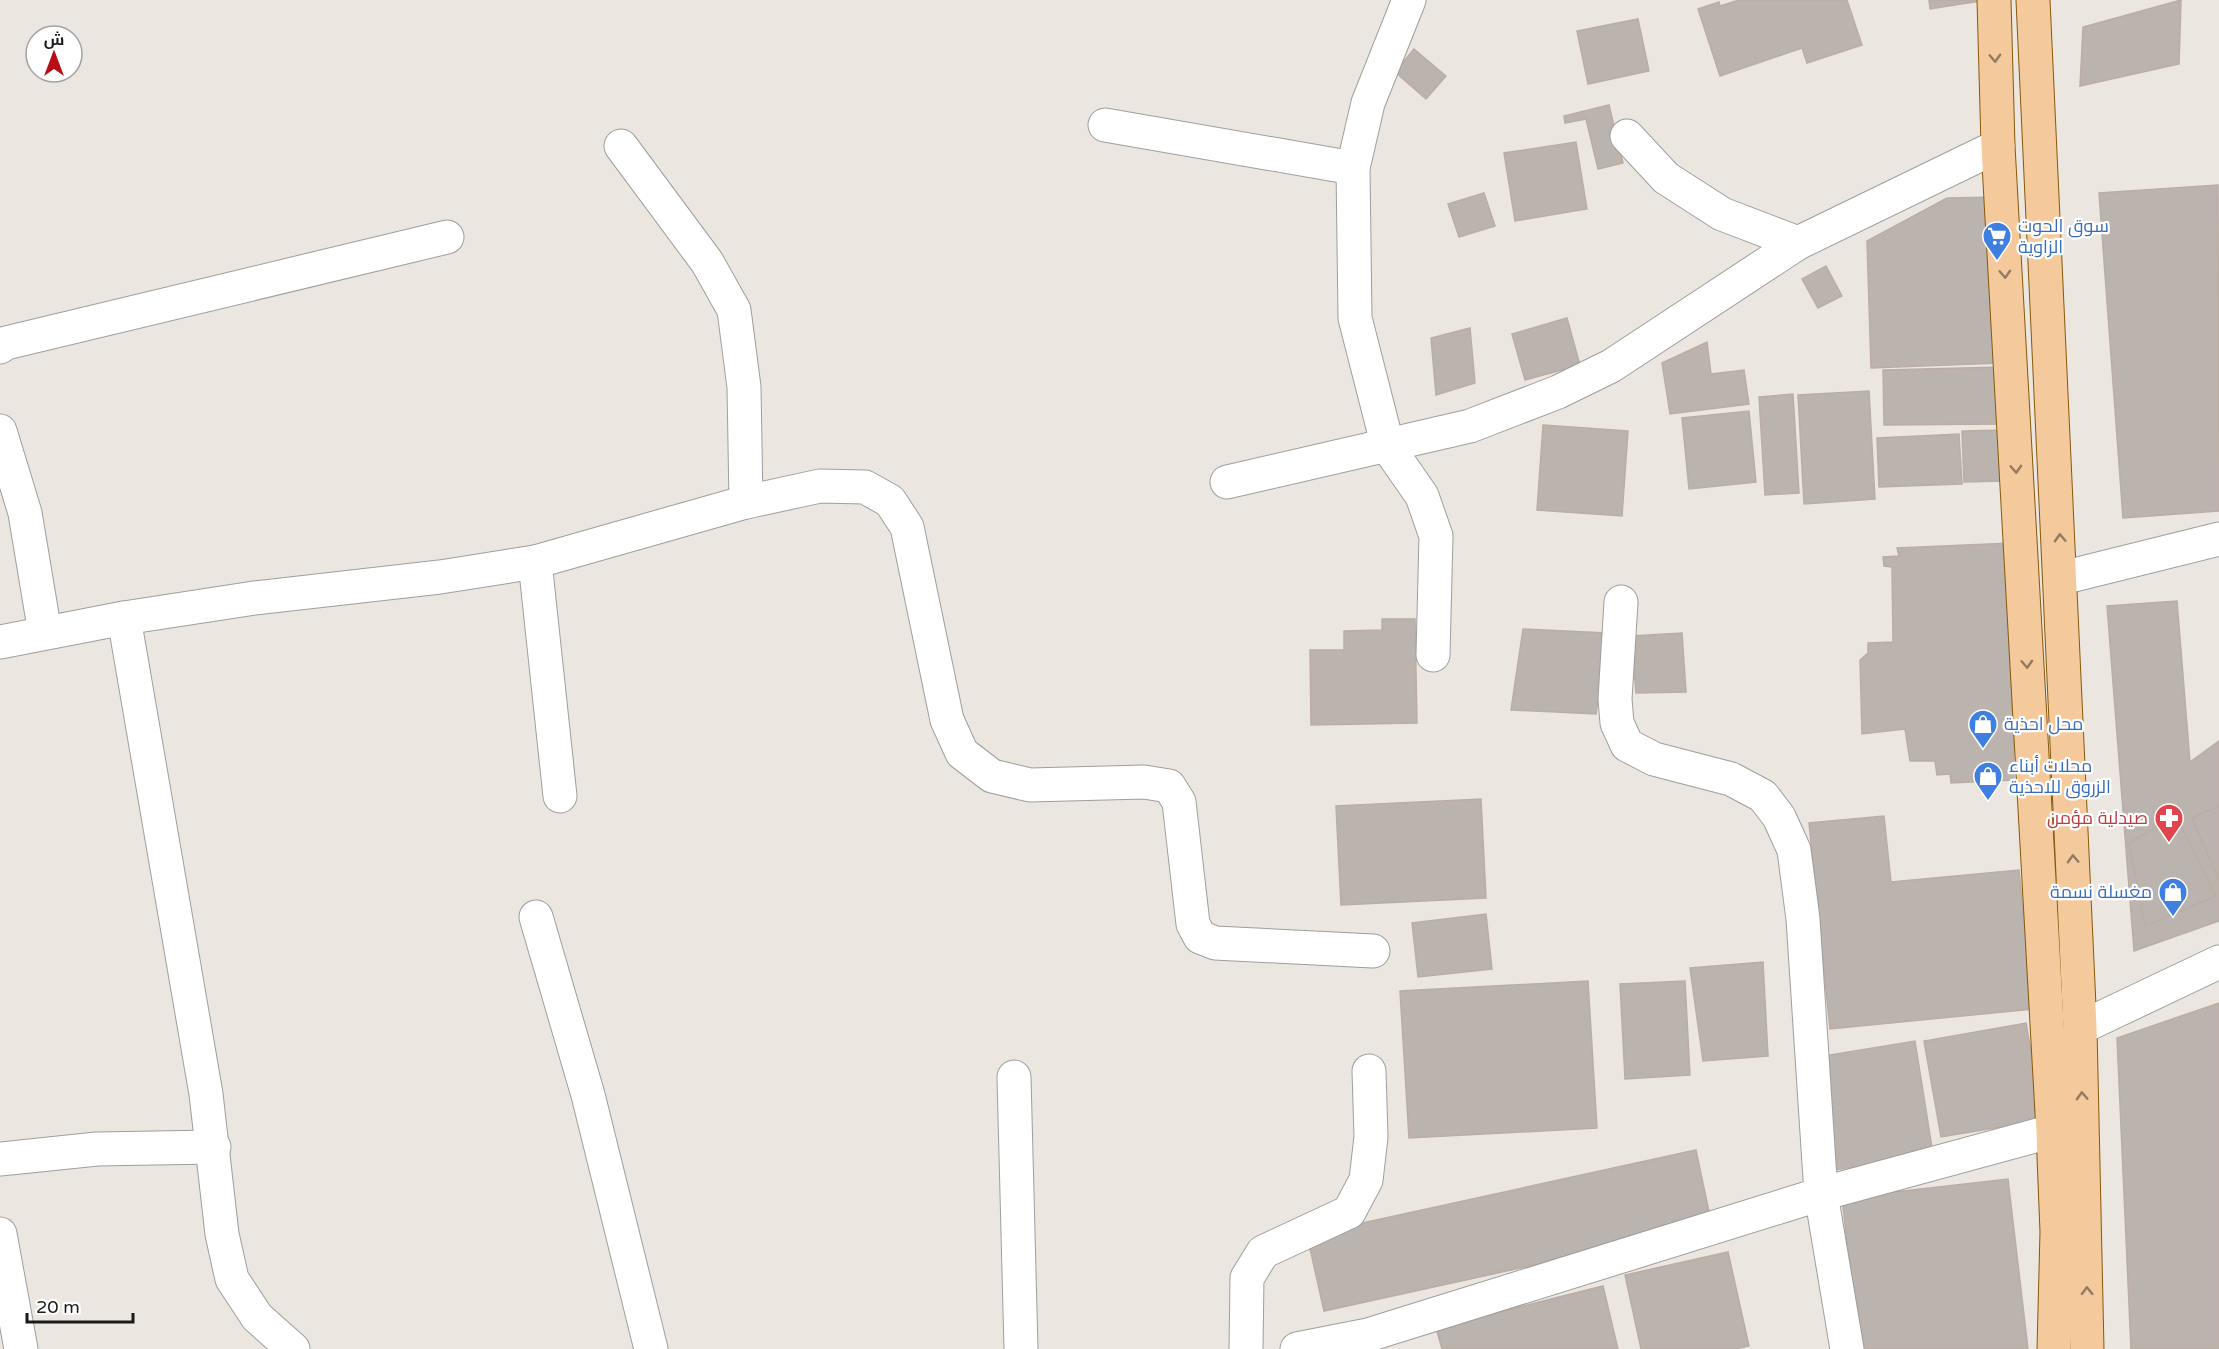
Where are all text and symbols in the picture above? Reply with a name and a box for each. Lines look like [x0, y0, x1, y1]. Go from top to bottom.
north arrow [24, 24, 84, 84]
text: ش [44, 30, 64, 50]
one-way arrow [1989, 54, 2002, 63]
place label: سوق الحوت الزاوية [2018, 215, 2109, 258]
supermarket icon: سوق الحوت الزاوية [1981, 220, 2013, 262]
one-way arrow [1999, 270, 2012, 279]
one-way arrow [2010, 464, 2023, 473]
one-way arrow [2053, 534, 2066, 543]
one-way arrow [2021, 659, 2034, 668]
shop icon: محل احذية [1967, 708, 1999, 750]
place label: محل احذية [2004, 713, 2083, 735]
place label: محلات أبناء الزروق للاحذية [2009, 755, 2111, 799]
shop icon: محلات أبناء الزروق للاحذية [1972, 760, 2004, 802]
pharmacy icon: صيدلية مؤمن [2153, 802, 2185, 844]
place label: صيدلية مؤمن [2047, 807, 2148, 829]
one-way arrow [2067, 854, 2080, 863]
shop icon: مغسلة نسمة [2157, 876, 2189, 918]
place label: مغسلة نسمة [2050, 881, 2152, 903]
one-way arrow [2076, 1091, 2089, 1100]
scale bar [27, 1286, 134, 1324]
one-way arrow [2080, 1286, 2093, 1295]
text: 20 m [36, 1296, 80, 1318]

